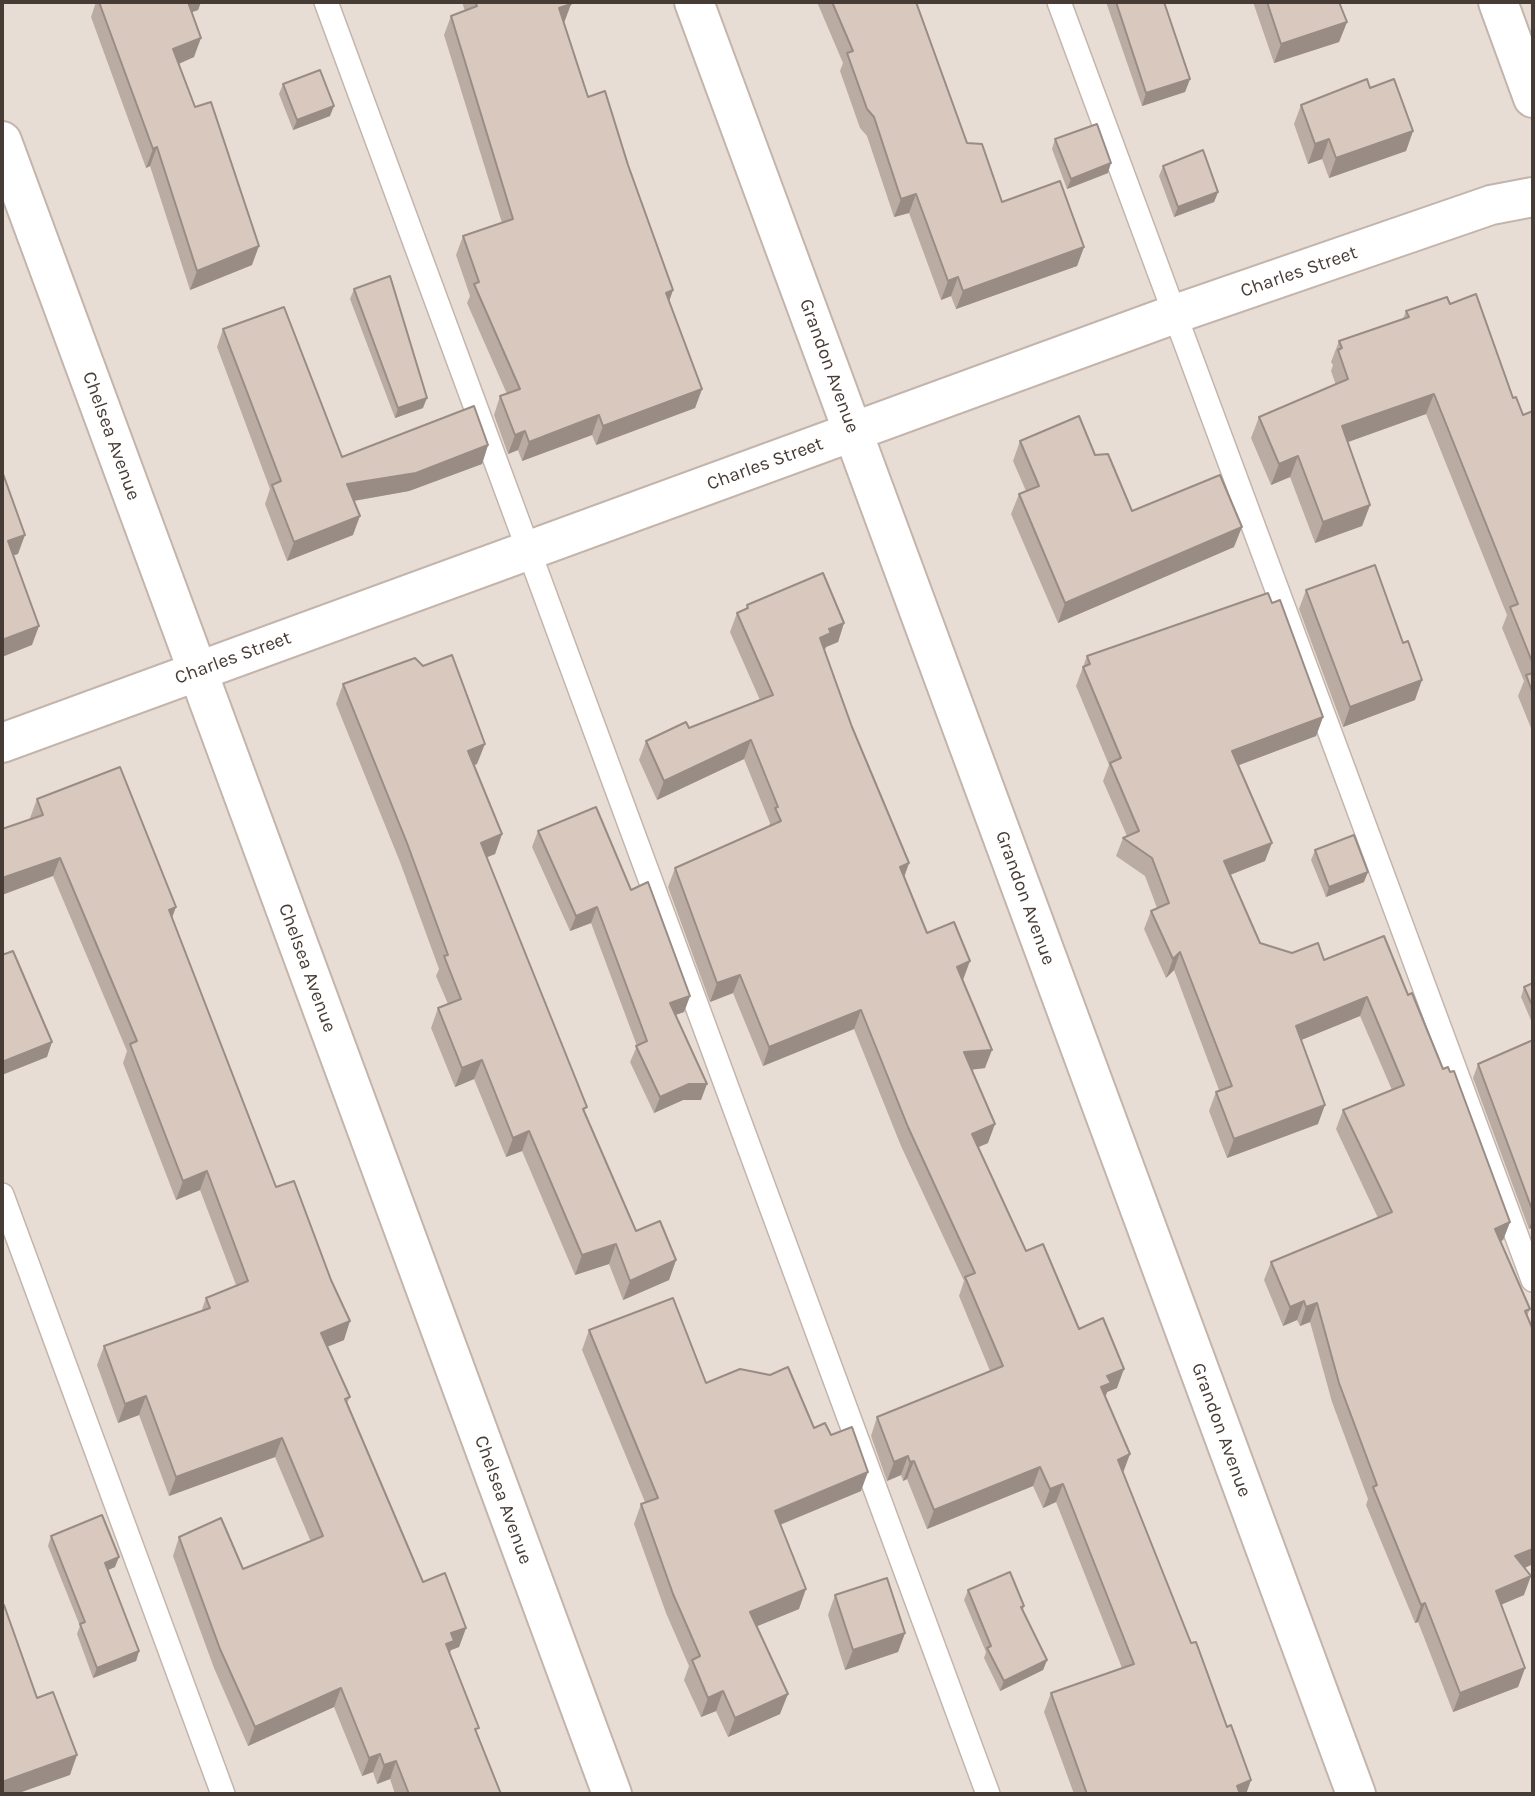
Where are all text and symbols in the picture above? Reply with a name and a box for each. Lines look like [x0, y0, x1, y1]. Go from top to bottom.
street label: Charles Street [1238, 241, 1360, 303]
street label: Grandon Avenue [794, 296, 864, 436]
street label: Chelsea Avenue [77, 368, 145, 504]
street label: Charles Street [704, 432, 826, 496]
street label: Charles Street [172, 626, 294, 690]
street label: Grandon Avenue [990, 828, 1060, 968]
street label: Chelsea Avenue [273, 900, 341, 1036]
street label: Grandon Avenue [1186, 1360, 1256, 1500]
street label: Chelsea Avenue [469, 1432, 537, 1568]

